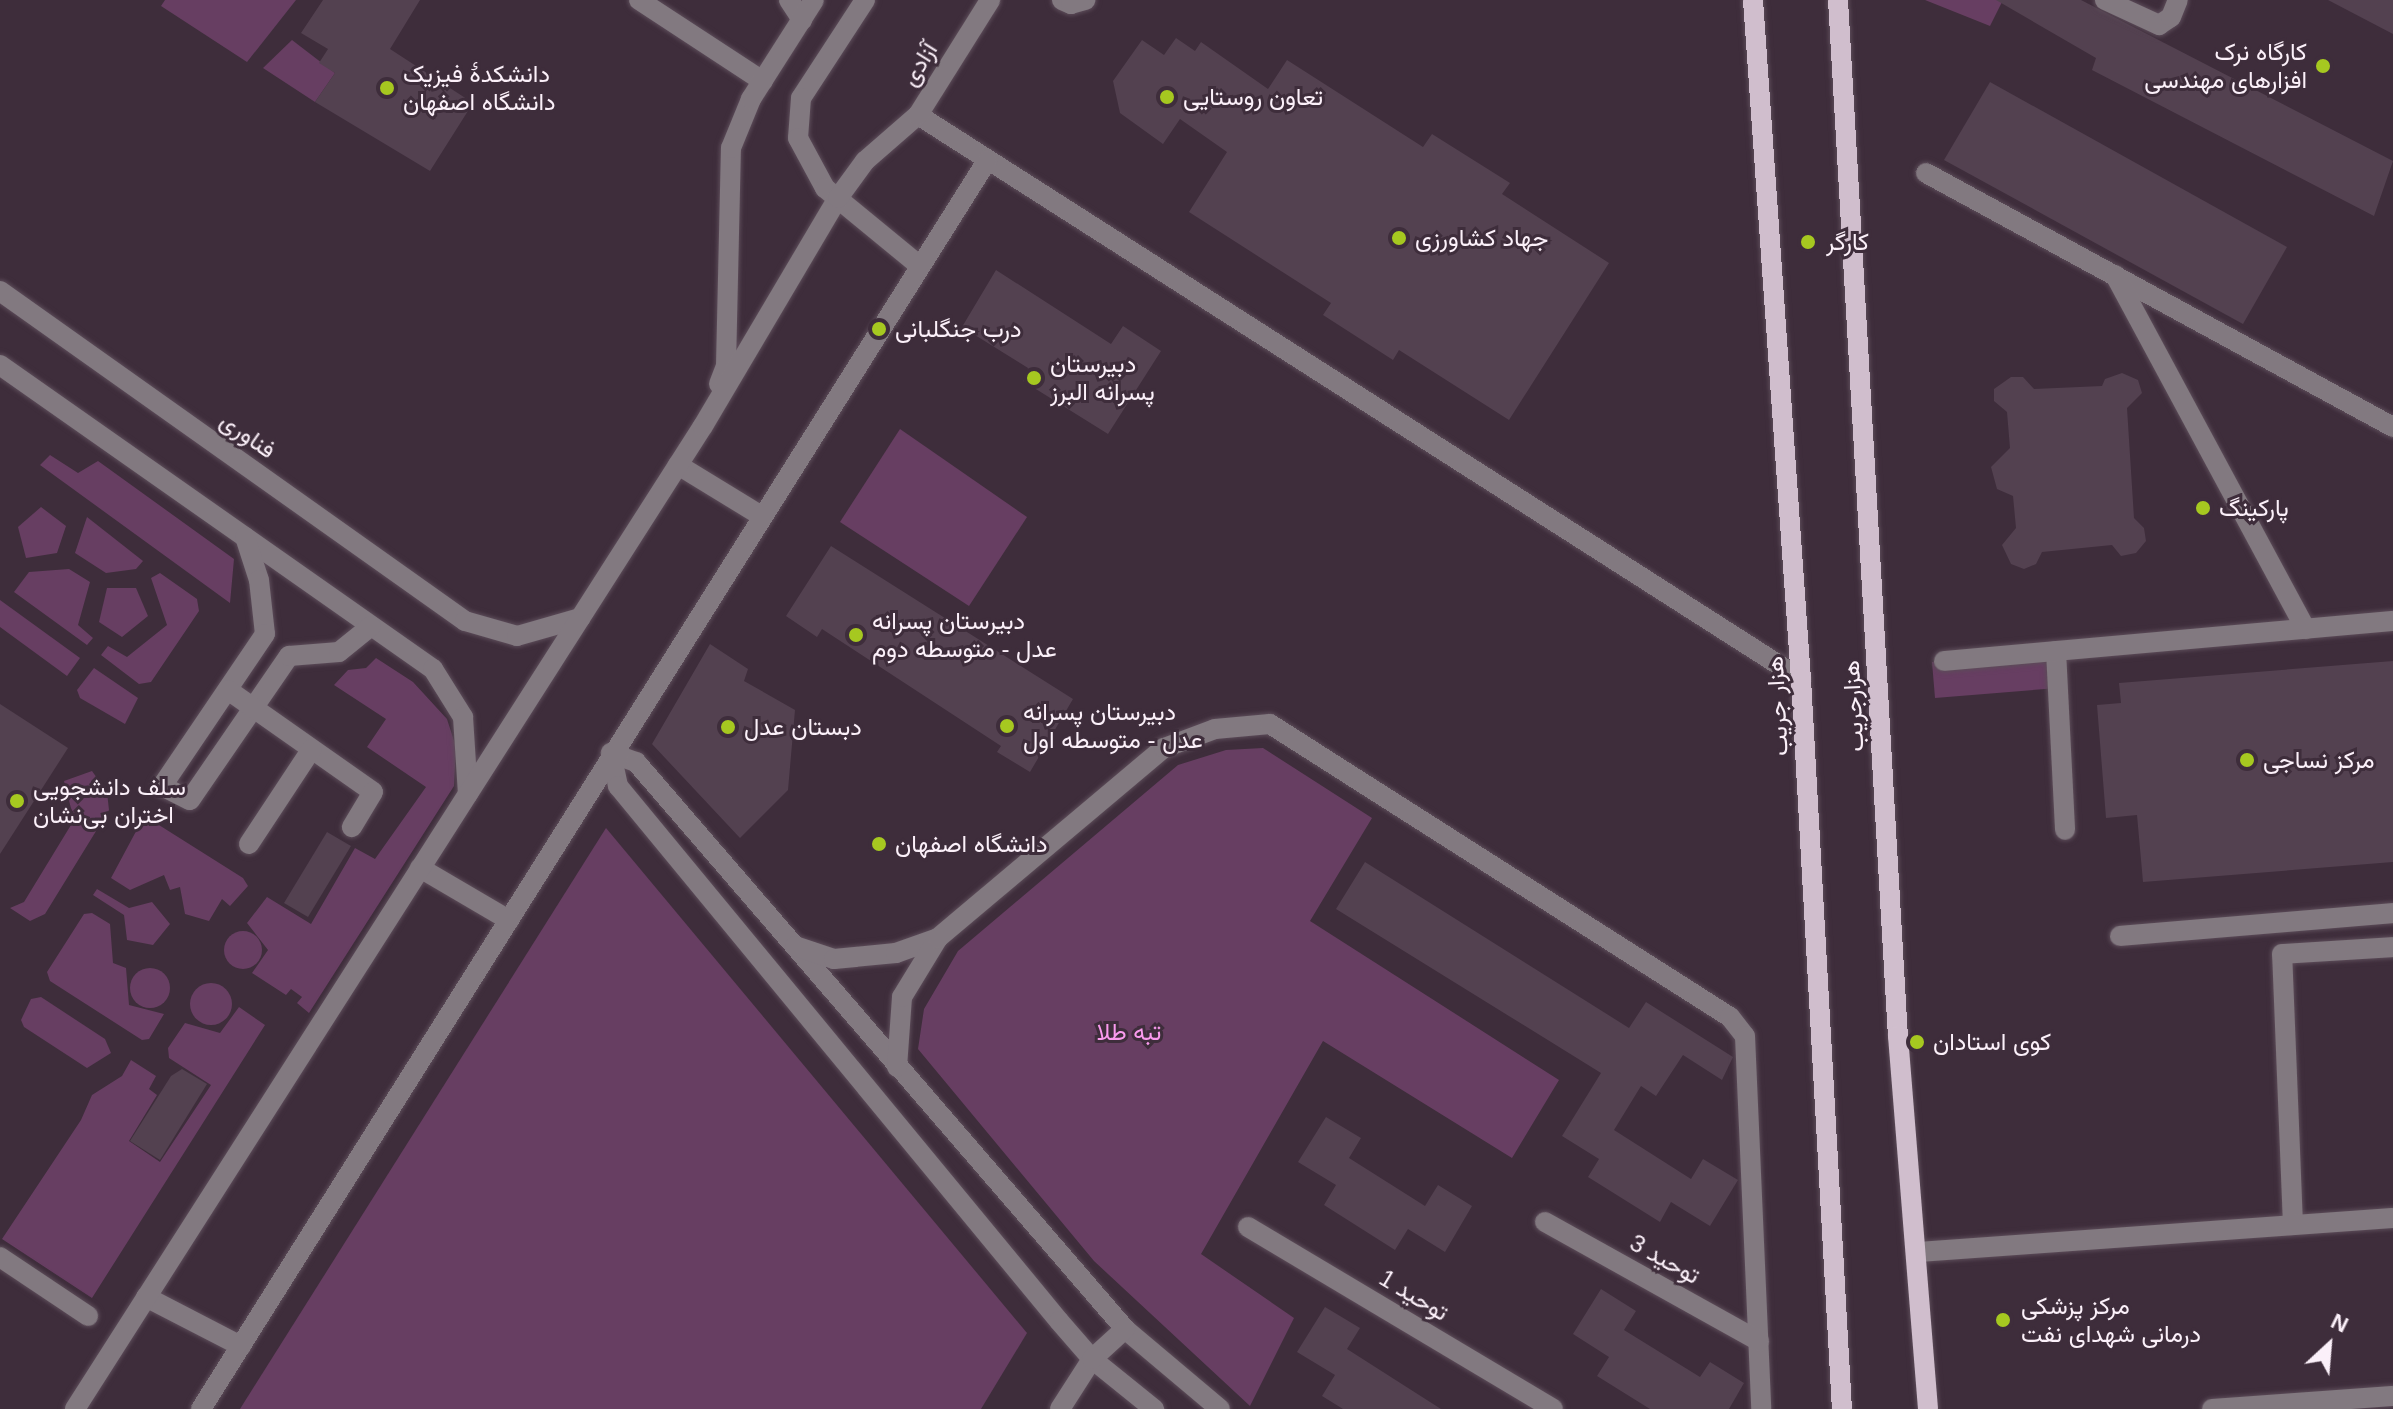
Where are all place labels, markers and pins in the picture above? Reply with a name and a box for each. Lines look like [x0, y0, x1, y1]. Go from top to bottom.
place label: کارگاه نرک افزارهای مهندسی [2144, 38, 2307, 94]
marker: کارگاه نرک افزارهای مهندسی [2314, 57, 2332, 75]
place label: دانشکدهٔ فیزیک دانشگاه اصفهان [403, 60, 556, 116]
marker: دانشکدهٔ فیزیک دانشگاه اصفهان [378, 79, 396, 97]
place label: تعاون روستایی [1183, 83, 1323, 111]
marker: تعاون روستایی [1158, 88, 1176, 106]
place label: جهاد کشاورزی [1415, 224, 1548, 252]
place label: کارگر [1826, 228, 1869, 256]
marker: جهاد کشاورزی [1390, 229, 1408, 247]
marker: کارگر [1797, 231, 1819, 253]
place label: درب جنگلبانی [895, 315, 1022, 343]
marker: درب جنگلبانی [870, 320, 888, 338]
place label: دبیرستان پسرانه البرز [1050, 350, 1155, 406]
marker: دبیرستان پسرانه البرز [1025, 369, 1043, 387]
place label: پارکینگ [2219, 494, 2289, 522]
marker: پارکینگ [2194, 499, 2212, 517]
place label: دبیرستان پسرانه عدل - متوسطه دوم [872, 607, 1057, 663]
marker: دبیرستان پسرانه عدل - متوسطه دوم [847, 626, 865, 644]
place label: دبیرستان پسرانه عدل - متوسطه اول [1023, 698, 1203, 754]
place label: دبستان عدل [744, 713, 862, 741]
marker: دبیرستان پسرانه عدل - متوسطه اول [998, 717, 1016, 735]
marker: دبستان عدل [719, 718, 737, 736]
place label: مرکز نساجی [2263, 746, 2374, 774]
marker: مرکز نساجی [2238, 751, 2256, 769]
place label: سلف دانشجویی اختران بی‌نشان [33, 773, 186, 829]
marker: سلف دانشجویی اختران بی‌نشان [8, 792, 26, 810]
place label: دانشگاه اصفهان [895, 830, 1048, 858]
marker: دانشگاه اصفهان [870, 835, 888, 853]
place label: کوی استادان [1933, 1028, 2051, 1056]
marker: کوی استادان [1908, 1033, 1926, 1051]
place label: مرکز پزشکی درمانی شهدای نفت [2021, 1292, 2201, 1348]
marker: مرکز پزشکی درمانی شهدای نفت [1992, 1309, 2014, 1331]

